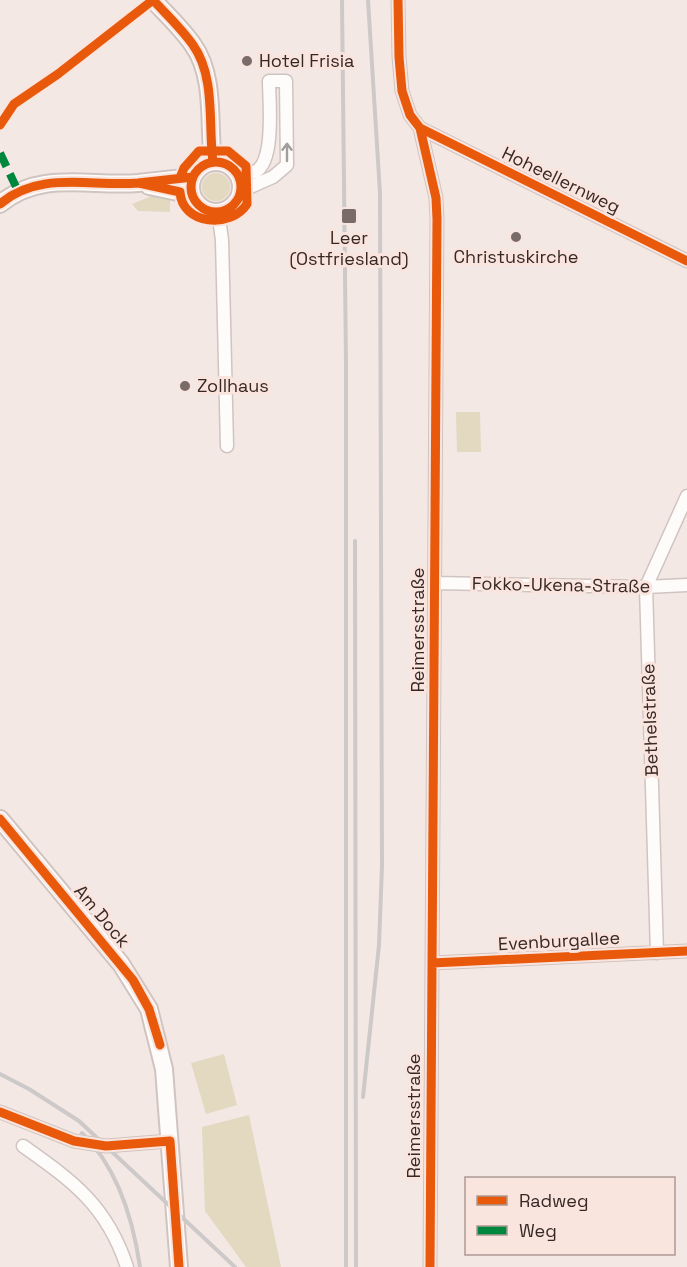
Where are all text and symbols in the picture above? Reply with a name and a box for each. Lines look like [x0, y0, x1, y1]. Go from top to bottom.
place label: Hotel Frisia [259, 49, 354, 72]
marker: Hotel Frisia [240, 54, 254, 68]
street label: Hoheellernweg [498, 141, 624, 218]
one-way arrow [281, 142, 293, 162]
marker: Leer (Ostfriesland) [340, 207, 358, 225]
place label: Leer (Ostfriesland) [289, 226, 409, 270]
marker: Christuskirche [509, 230, 523, 244]
place label: Christuskirche [454, 245, 578, 268]
place label: Zollhaus [197, 374, 269, 397]
marker: Zollhaus [178, 379, 192, 393]
street label: Reimersstraße [406, 567, 429, 693]
street label: Fokko-Ukena-Straße [472, 571, 650, 598]
street label: Bethelstraße [636, 663, 663, 777]
street label: Am Dock [69, 880, 135, 952]
street label: Evenburgallee [497, 926, 621, 955]
street label: Reimersstraße [402, 1053, 425, 1179]
legend [465, 1177, 675, 1255]
text: Radweg [519, 1189, 589, 1212]
text: Weg [519, 1219, 557, 1242]

